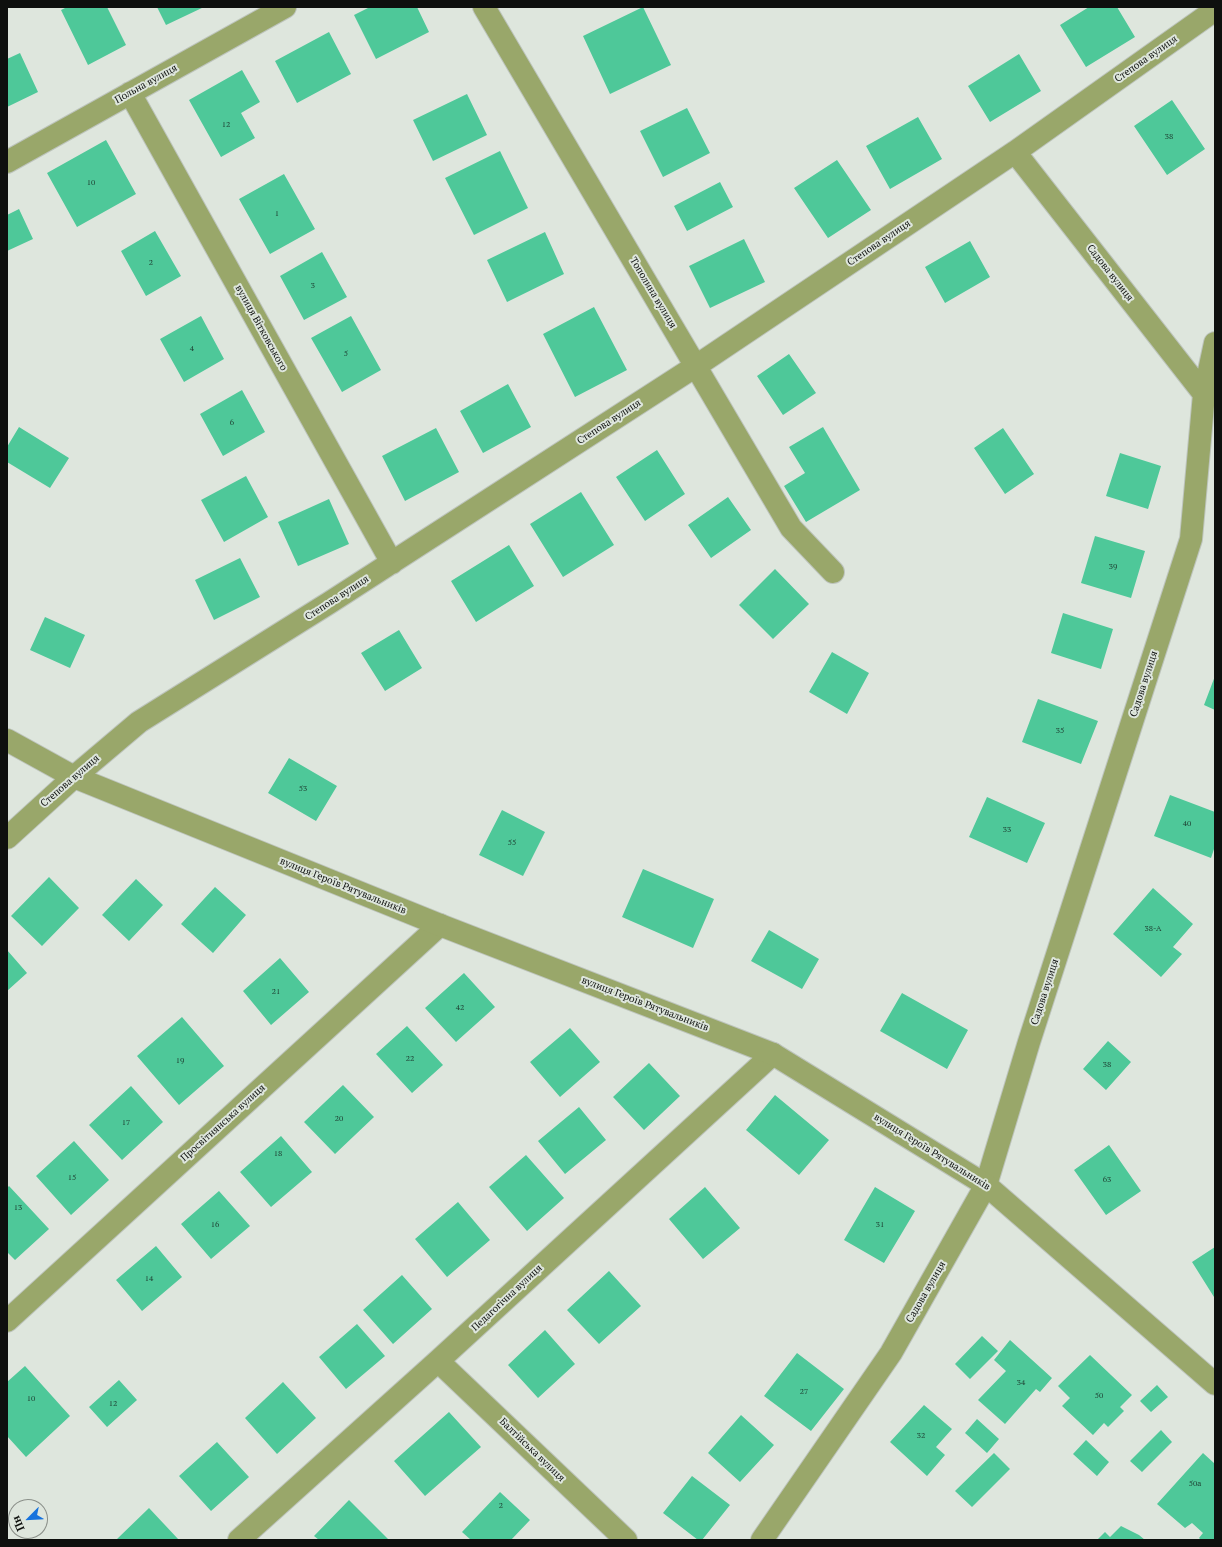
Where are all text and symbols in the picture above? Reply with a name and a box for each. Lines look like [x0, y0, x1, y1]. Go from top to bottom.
street label: Степова вулиця [1112, 33, 1180, 85]
street label: Польна вулиця [113, 62, 179, 106]
house number: 12 [222, 120, 230, 130]
house number: 38 [1165, 132, 1173, 142]
house number: 10 [87, 178, 95, 188]
house number: 1 [275, 209, 279, 219]
street label: Степова вулиця [845, 217, 913, 269]
street label: Садова вулиця [1084, 242, 1136, 304]
street label: Тополина вулиця [627, 255, 679, 331]
house number: 2 [149, 258, 153, 268]
house number: 3 [311, 281, 315, 291]
street label: вулиця Вітковського [232, 283, 290, 373]
house number: 4 [190, 344, 194, 354]
house number: 5 [344, 349, 348, 359]
street label: Степова вулиця [575, 397, 643, 447]
house number: 6 [230, 418, 234, 428]
house number: 39 [1109, 562, 1117, 572]
street label: Степова вулиця [303, 573, 371, 623]
street label: Садова вулиця [1128, 650, 1160, 718]
house number: 35 [1056, 726, 1064, 736]
street label: Степова вулиця [38, 752, 102, 810]
house number: 53 [299, 784, 307, 794]
house number: 40 [1183, 819, 1191, 829]
house number: 33 [1003, 825, 1011, 835]
house number: 55 [508, 838, 516, 848]
street label: вулиця Героїв Рятувальників [278, 855, 408, 917]
house number: 38-А [1144, 924, 1162, 934]
street label: Садова вулиця [1029, 958, 1061, 1026]
street label: вулиця Героїв Рятувальників [580, 974, 710, 1034]
house number: 21 [272, 987, 280, 997]
house number: 42 [456, 1003, 464, 1013]
house number: 22 [406, 1054, 414, 1064]
house number: 19 [176, 1056, 184, 1066]
house number: 38 [1103, 1060, 1111, 1070]
street label: Просвітнянська вулиця [178, 1082, 268, 1164]
street label: вулиця Героїв Рятувальників [872, 1111, 992, 1193]
house number: 20 [335, 1114, 343, 1124]
house number: 17 [122, 1118, 130, 1128]
house number: 18 [274, 1149, 282, 1159]
house number: 15 [68, 1173, 76, 1183]
house number: 63 [1103, 1175, 1111, 1185]
house number: 13 [14, 1203, 22, 1213]
house number: 16 [211, 1220, 219, 1230]
house number: 31 [876, 1220, 884, 1230]
street label: Садова вулиця [904, 1259, 948, 1325]
street label: Педагогічна вулиця [469, 1262, 545, 1334]
house number: 14 [145, 1274, 153, 1284]
house number: 34 [1017, 1378, 1025, 1388]
house number: 27 [800, 1387, 808, 1397]
house number: 50 [1095, 1391, 1103, 1401]
house number: 10 [27, 1394, 35, 1404]
house number: 12 [109, 1399, 117, 1409]
street label: Балтійська вулиця [497, 1416, 567, 1484]
house number: 32 [917, 1431, 925, 1441]
house number: 50а [1189, 1479, 1201, 1489]
north arrow [8, 1499, 48, 1539]
house number: 2 [499, 1501, 503, 1511]
text: Пн [8, 1513, 28, 1533]

